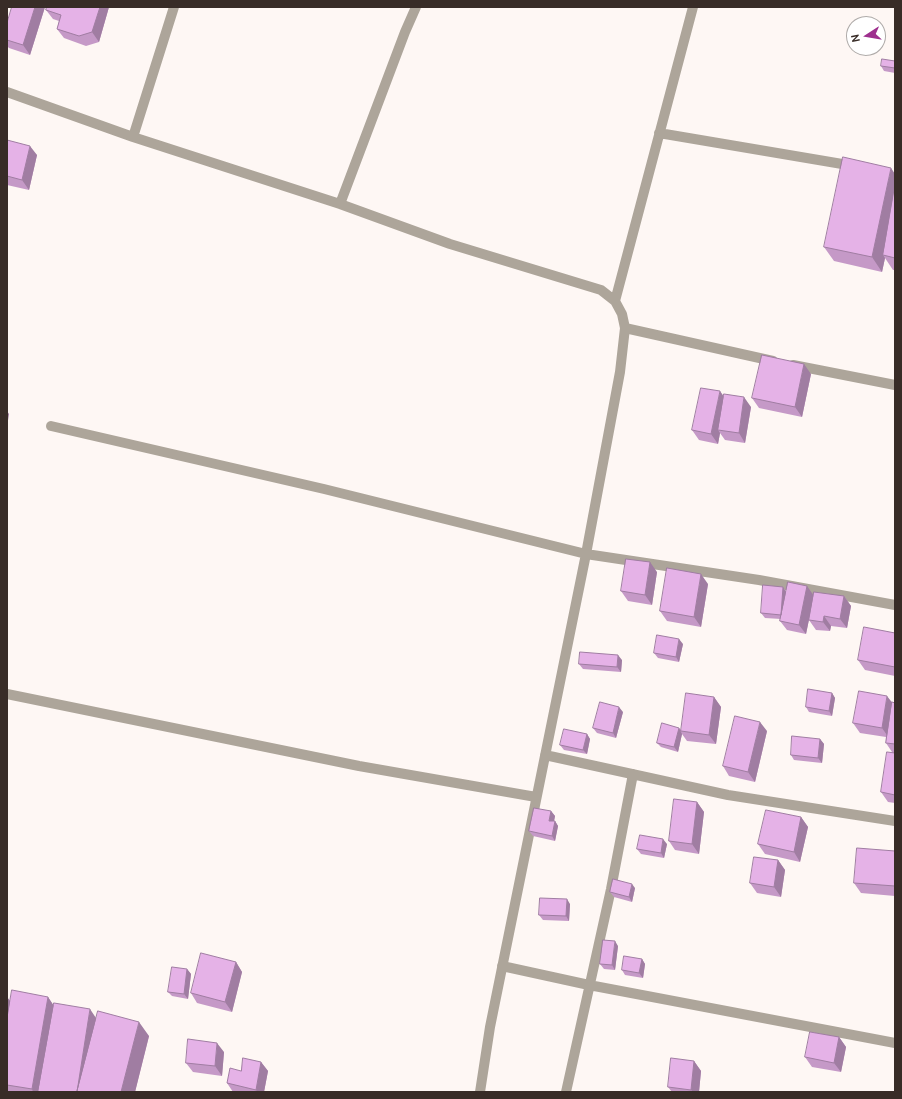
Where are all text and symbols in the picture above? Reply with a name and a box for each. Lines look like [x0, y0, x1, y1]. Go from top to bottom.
north arrow [846, 16, 886, 56]
text: N [848, 33, 863, 44]

